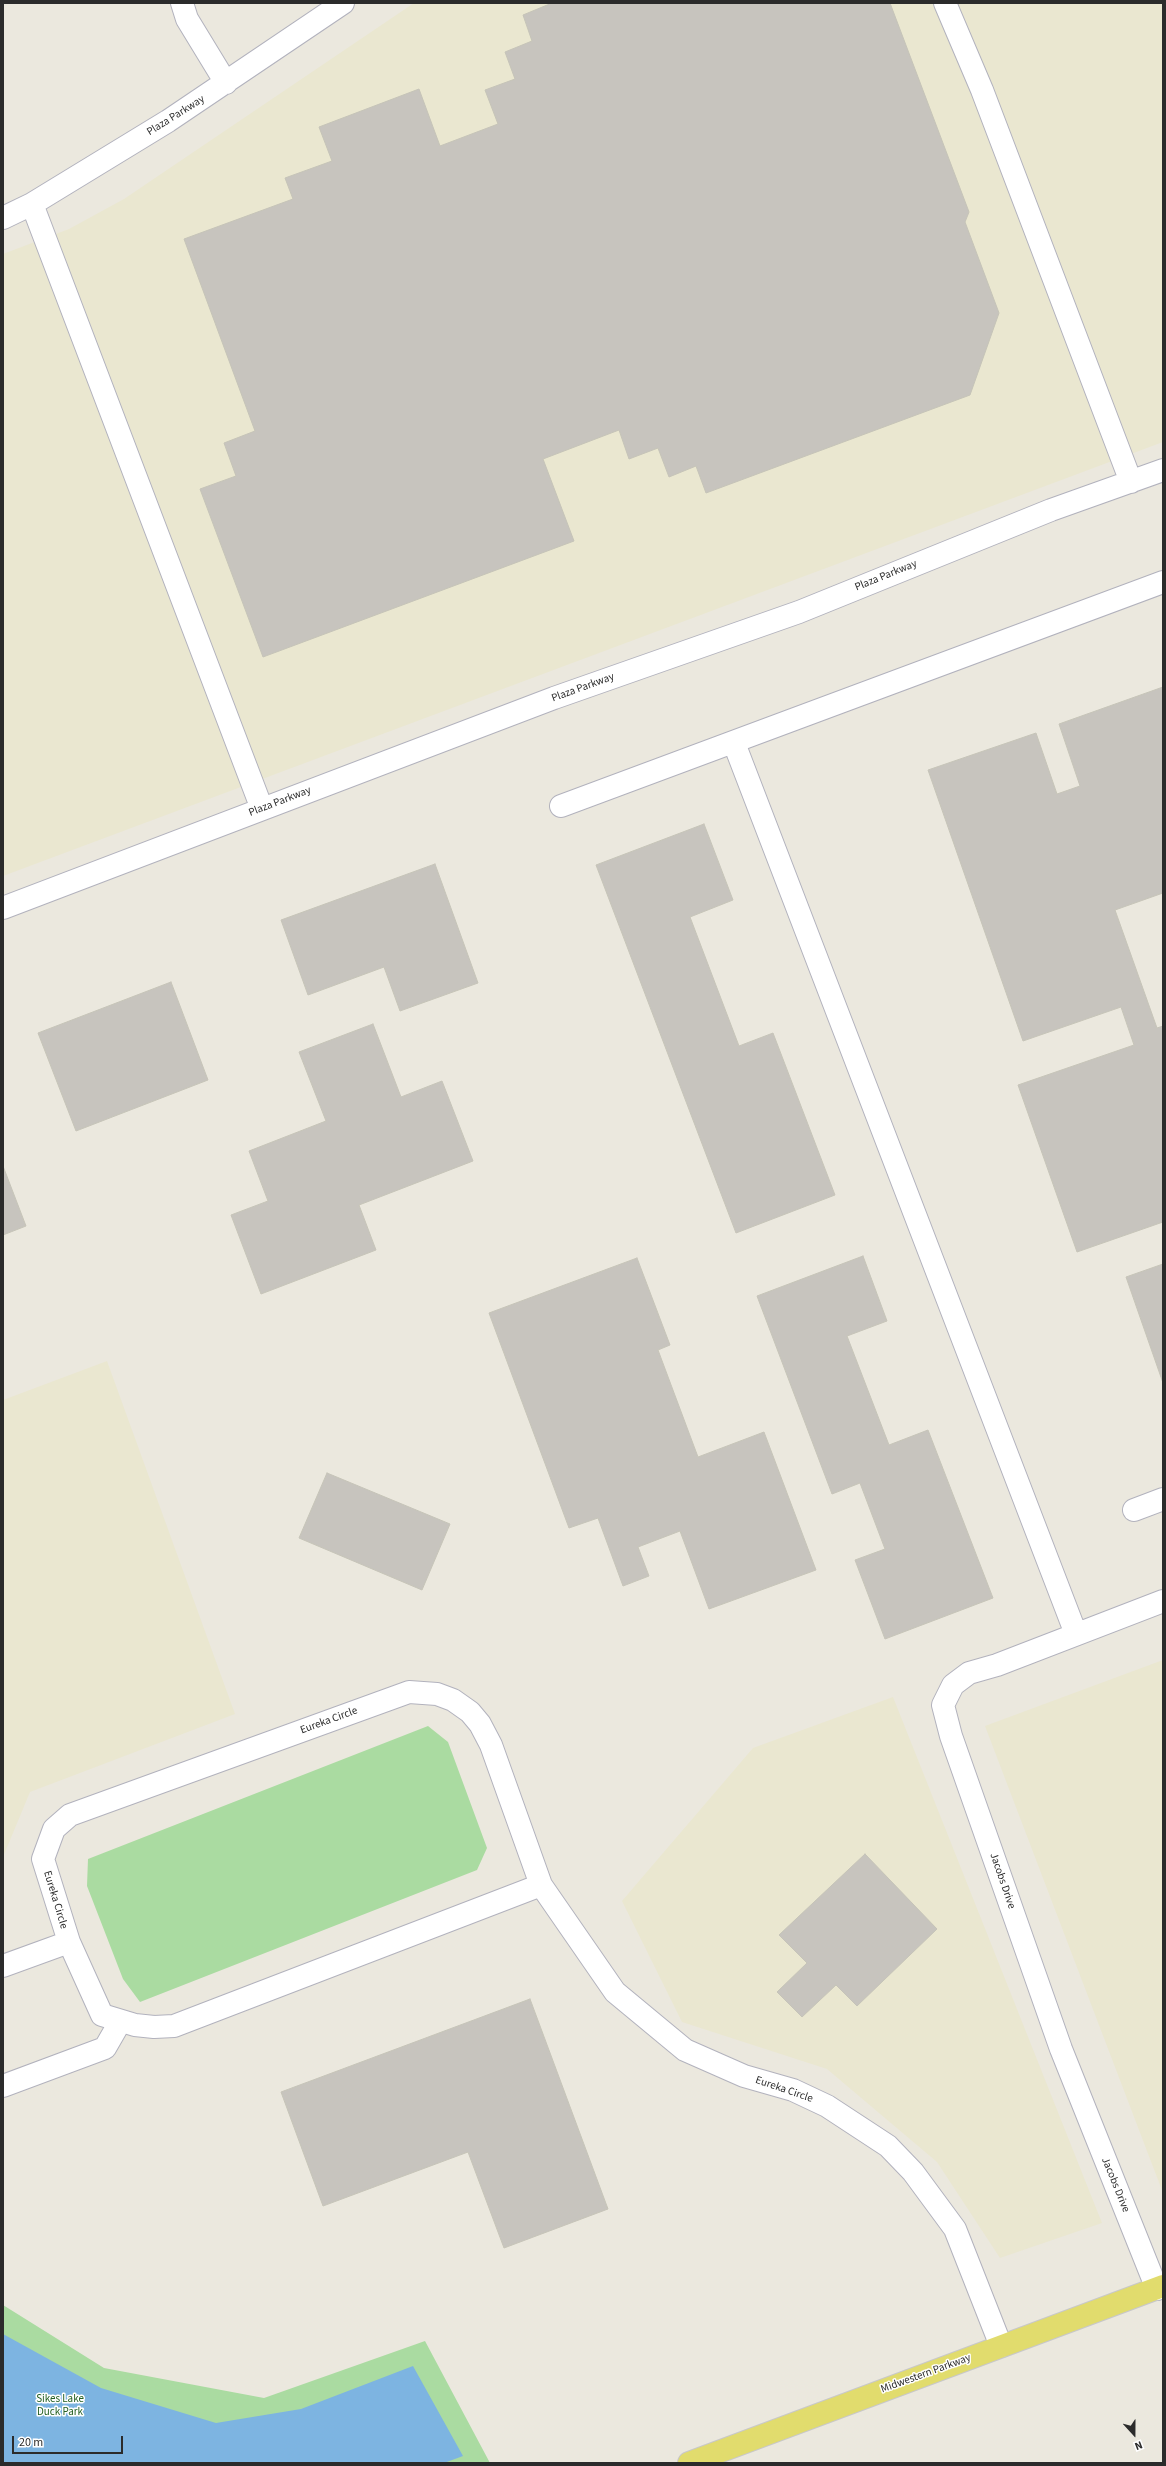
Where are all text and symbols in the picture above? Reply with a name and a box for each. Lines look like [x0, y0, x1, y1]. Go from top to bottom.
street label: Plaza Parkway [145, 93, 207, 139]
street label: Plaza Parkway [853, 558, 919, 594]
street label: Plaza Parkway [550, 671, 616, 705]
street label: Plaza Parkway [247, 784, 313, 820]
street label: Eureka Circle [299, 1705, 359, 1737]
street label: Jacobs Drive [986, 1851, 1018, 1911]
street label: Eureka Circle [40, 1869, 70, 1931]
street label: Eureka Circle [753, 2074, 815, 2106]
street label: Jacobs Drive [1098, 2156, 1132, 2214]
street label: Midwestern Parkway [879, 2352, 973, 2396]
park label: Sikes Lake Duck Park [36, 2393, 84, 2419]
north arrow [1114, 2414, 1154, 2454]
scale bar [14, 2428, 125, 2454]
text: 20 m [19, 2434, 43, 2451]
text: N [1132, 2437, 1145, 2454]

